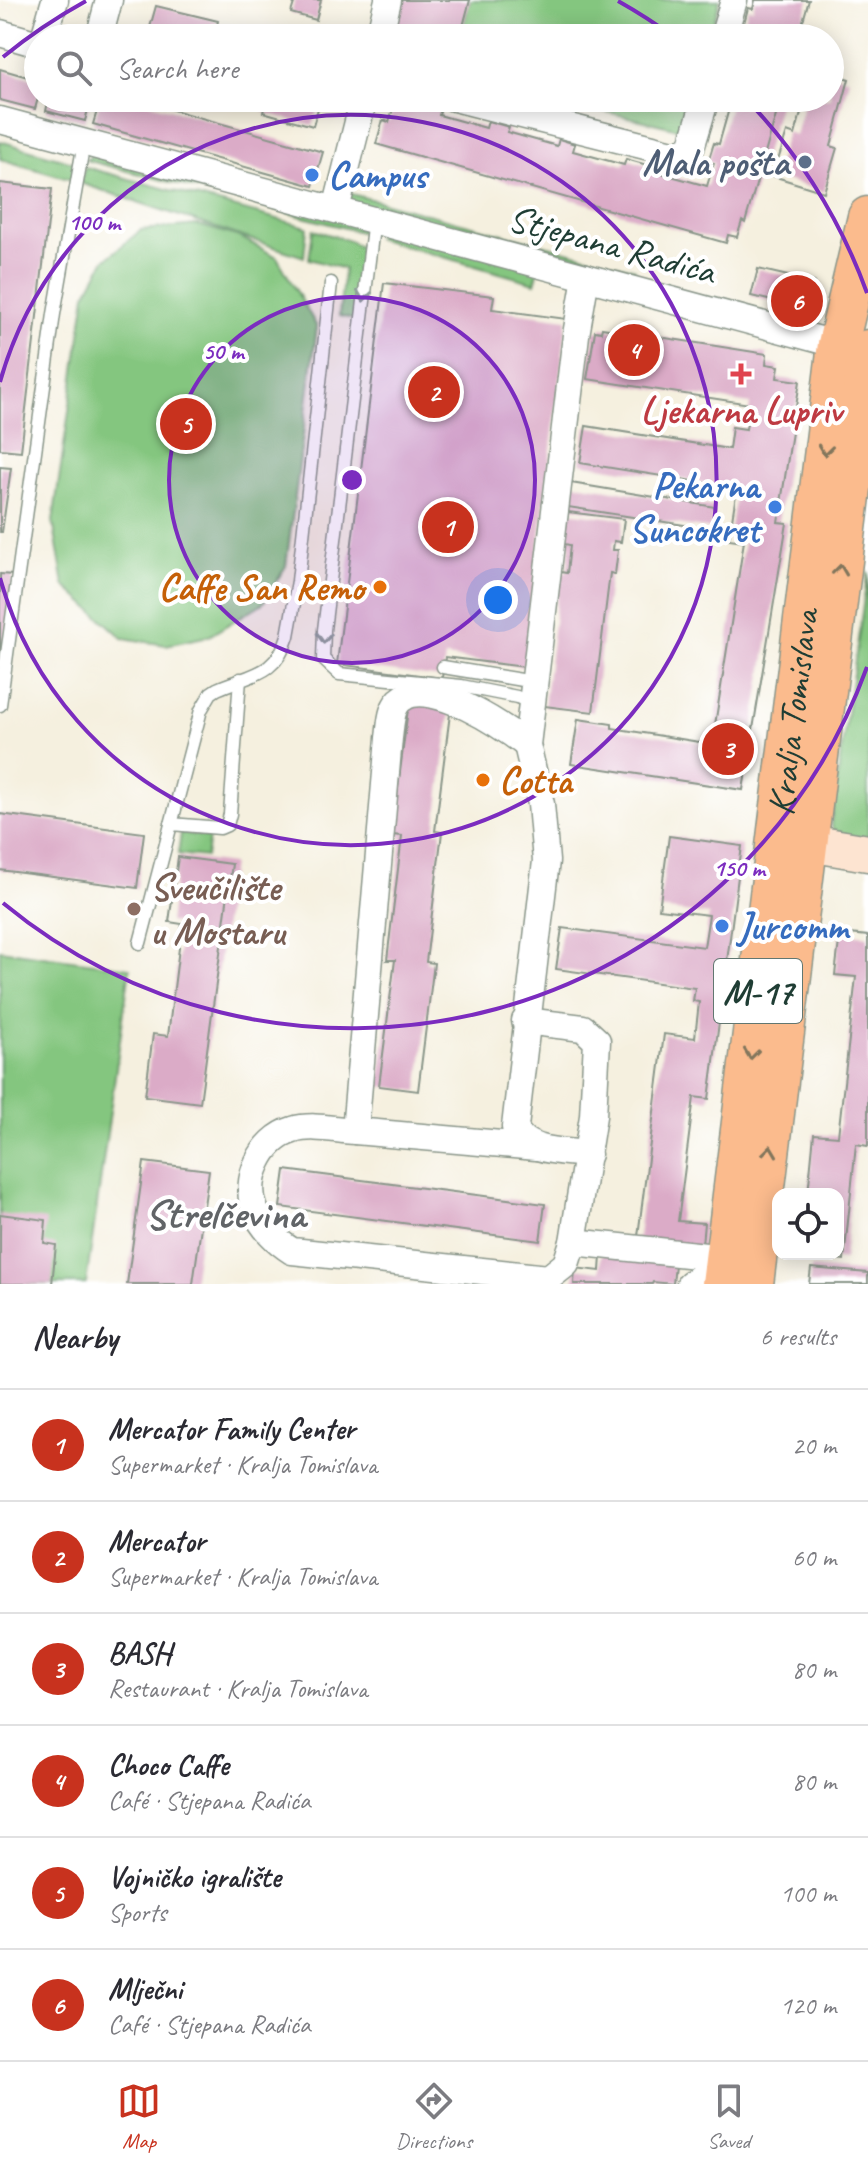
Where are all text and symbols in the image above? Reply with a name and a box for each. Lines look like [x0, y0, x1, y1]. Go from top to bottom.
search box [24, 24, 844, 112]
icon: search [52, 46, 96, 90]
text: Search here [116, 49, 238, 87]
place label: Mala pošta [642, 139, 792, 186]
place label: Campus [328, 152, 430, 199]
marker: Mala pošta [796, 153, 814, 171]
marker: Campus [303, 166, 321, 184]
street label: Stjepana Radića [503, 194, 723, 295]
text: 100 m [68, 207, 122, 237]
pin: 6 [771, 271, 823, 331]
one-way arrow [356, 290, 373, 303]
pin: 4 [608, 320, 660, 380]
text: 50 m [203, 336, 246, 366]
pin: 2 [408, 362, 460, 422]
marker: Ljekarna Lupriv [732, 365, 750, 383]
place label: Ljekarna Lupriv [641, 387, 846, 434]
pin: 5 [160, 394, 212, 454]
one-way arrow [817, 443, 834, 456]
place label: Pekarna Suncokret [629, 462, 763, 553]
centre of rings [338, 466, 366, 494]
pin: 1 [422, 497, 474, 557]
marker: Pekarna Suncokret [766, 498, 784, 516]
one-way arrow [831, 563, 848, 576]
place label: Caffe San Remo [158, 564, 367, 611]
marker: Caffe San Remo [371, 578, 389, 596]
your location [478, 580, 518, 620]
street label: Kralja Tomislava [757, 604, 829, 818]
one-way arrow [315, 632, 332, 645]
pin: 3 [702, 719, 754, 779]
place label: Cotta [499, 757, 575, 804]
marker: Cotta [474, 771, 492, 789]
text: 150 m [713, 853, 767, 883]
place label: Sveučilište u Mostaru [150, 864, 287, 955]
marker: Sveučilište u Mostaru [125, 900, 143, 918]
place label: Jurcomm [735, 903, 851, 950]
marker: Jurcomm [713, 917, 731, 935]
road number: M-17 [714, 959, 802, 1023]
one-way arrow [742, 1048, 759, 1061]
one-way arrow [761, 1144, 778, 1157]
district label: Strelčevina [145, 1188, 308, 1241]
map controls [772, 1188, 844, 1260]
button: locate [772, 1188, 844, 1260]
text: Nearby [32, 1315, 118, 1358]
text: 6 results [760, 1320, 836, 1353]
text: Mercator Family Center [108, 1410, 355, 1448]
text: 1 [52, 1429, 64, 1462]
text: 20 m [792, 1429, 836, 1462]
text: Supermarket · Kralja Tomislava [108, 1448, 377, 1481]
text: Mercator [108, 1522, 205, 1560]
text: 2 [52, 1541, 64, 1574]
text: 60 m [792, 1541, 836, 1574]
text: Supermarket · Kralja Tomislava [108, 1560, 377, 1593]
text: BASH [108, 1634, 170, 1672]
text: 3 [52, 1653, 64, 1686]
text: 80 m [792, 1653, 836, 1686]
text: Restaurant · Kralja Tomislava [108, 1672, 367, 1705]
text: Choco Caffe [108, 1746, 229, 1784]
text: 4 [52, 1765, 64, 1798]
text: 80 m [792, 1765, 836, 1798]
text: Café · Stjepana Radića [108, 1784, 310, 1817]
text: Vojničko igralište [108, 1858, 280, 1896]
text: 5 [52, 1877, 64, 1910]
text: 100 m [780, 1877, 836, 1910]
text: Sports [108, 1896, 166, 1929]
text: Mlječni [108, 1970, 182, 2008]
text: 6 [52, 1989, 64, 2022]
text: 120 m [780, 1989, 836, 2022]
text: Café · Stjepana Radića [108, 2008, 310, 2041]
tab: Map [117, 2079, 161, 2155]
tab: Directions [396, 2079, 472, 2155]
tab: Saved [707, 2079, 751, 2155]

